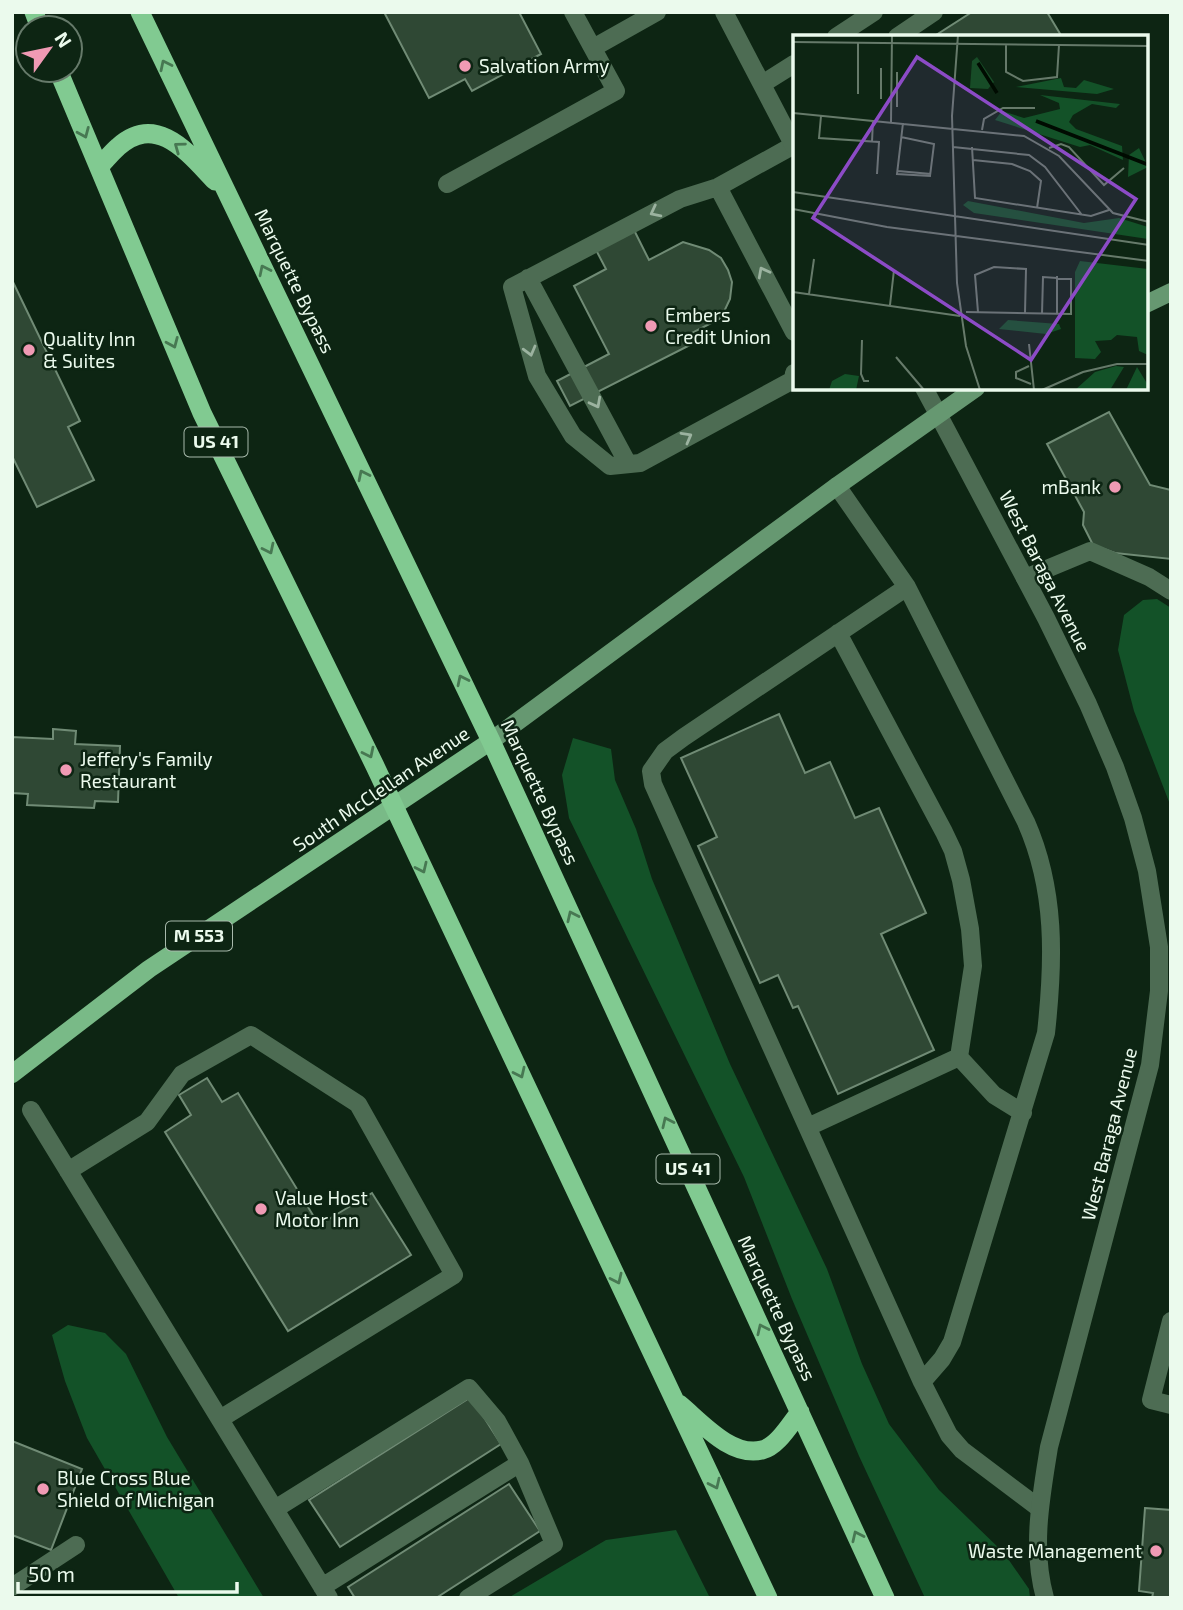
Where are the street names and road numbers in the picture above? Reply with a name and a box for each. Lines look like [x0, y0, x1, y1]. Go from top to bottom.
street label: Marquette Bypass [251, 205, 340, 357]
road number: US 41 [184, 428, 248, 457]
street label: West Baraga Avenue [995, 486, 1096, 655]
street label: Marquette Bypass [497, 715, 584, 868]
street label: South McClellan Avenue [288, 721, 473, 856]
road number: M 553 [166, 922, 232, 951]
street label: West Baraga Avenue [1076, 1045, 1141, 1223]
road number: US 41 [656, 1154, 720, 1184]
street label: Marquette Bypass [734, 1231, 821, 1384]

